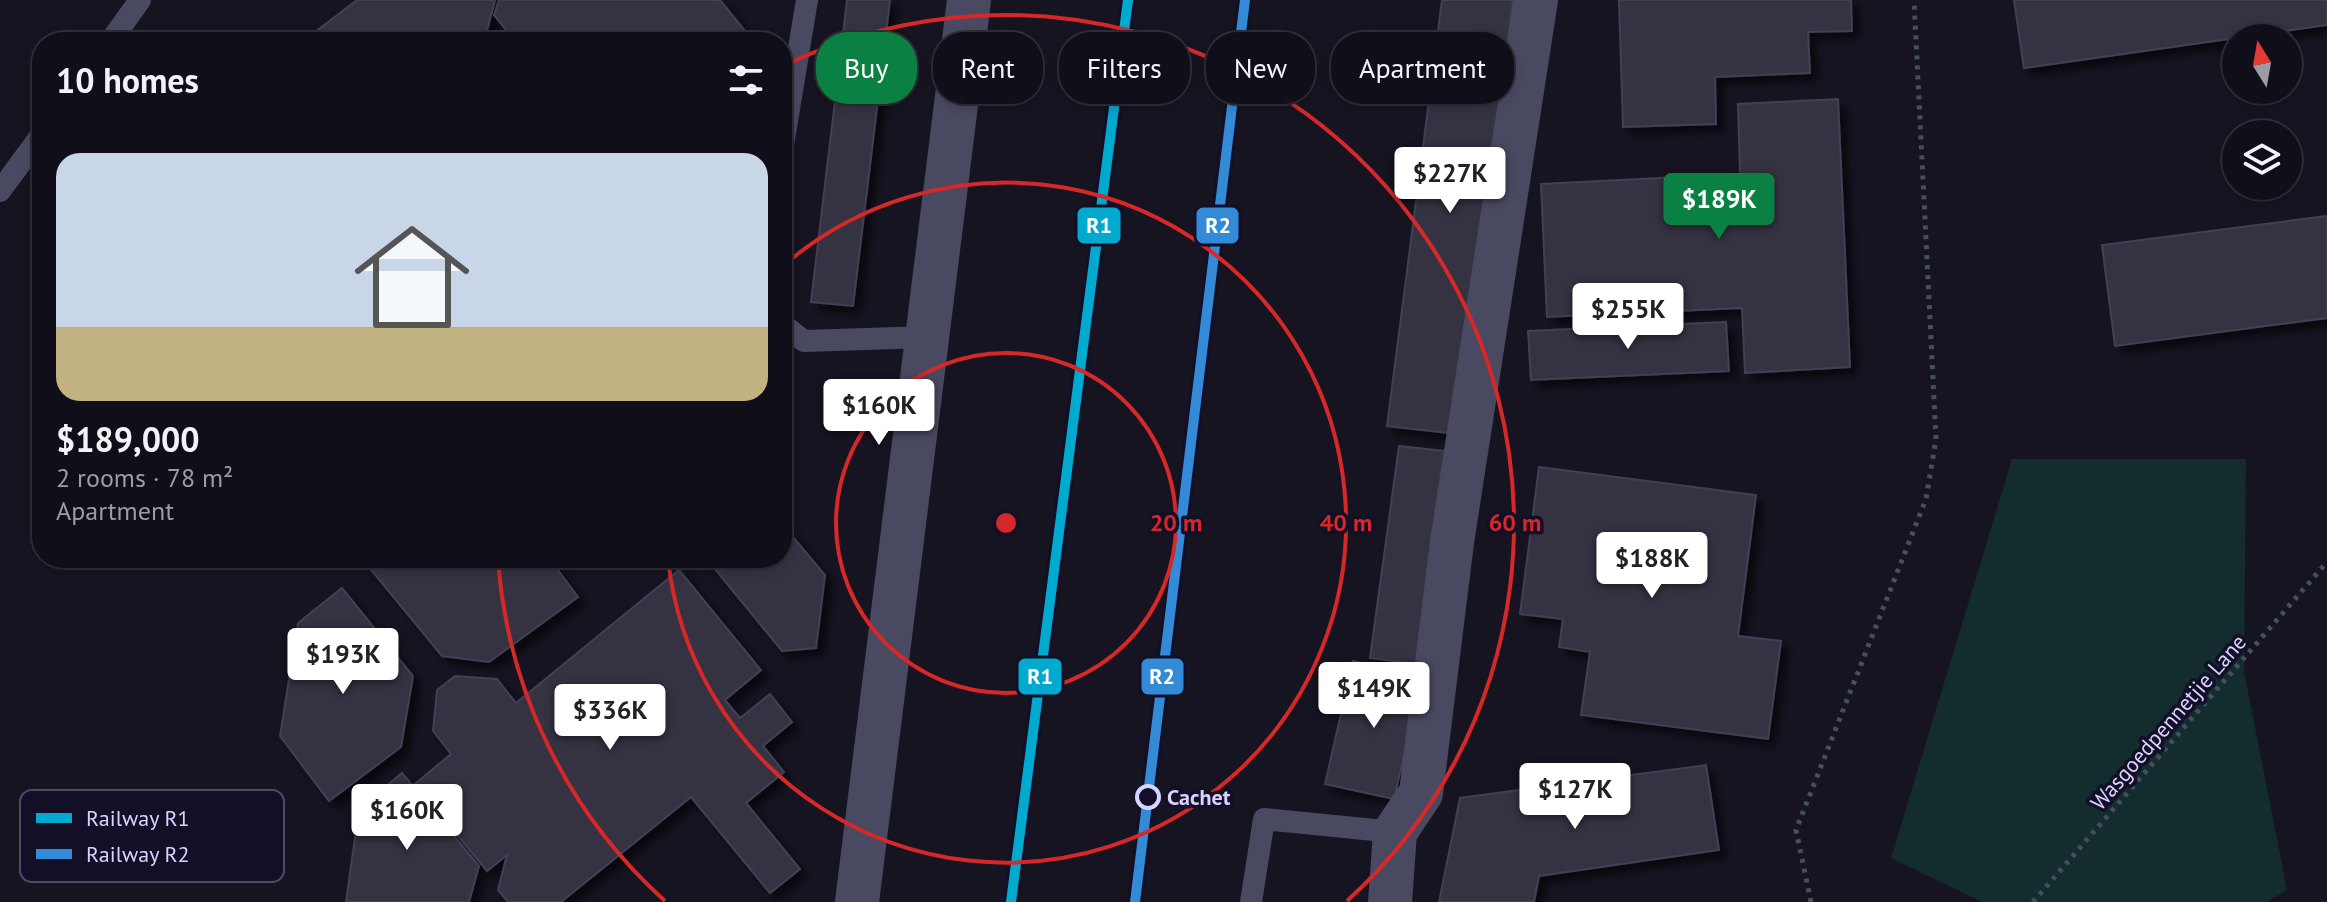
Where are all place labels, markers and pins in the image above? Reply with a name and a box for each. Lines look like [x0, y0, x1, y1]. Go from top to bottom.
pin: $227K [1394, 147, 1506, 215]
pin: $189K [1663, 173, 1775, 241]
pin: $255K [1572, 283, 1684, 351]
pin: $160K [823, 379, 935, 447]
centre of rings [992, 509, 1020, 537]
pin: $188K [1596, 532, 1708, 600]
pin: $193K [287, 628, 399, 696]
pin: $149K [1318, 662, 1430, 730]
pin: $336K [554, 684, 666, 752]
pin: $127K [1519, 763, 1631, 831]
place label: Cachet [1167, 783, 1231, 811]
pin: $160K [351, 784, 463, 852]
marker: Cachet [1136, 785, 1160, 809]

